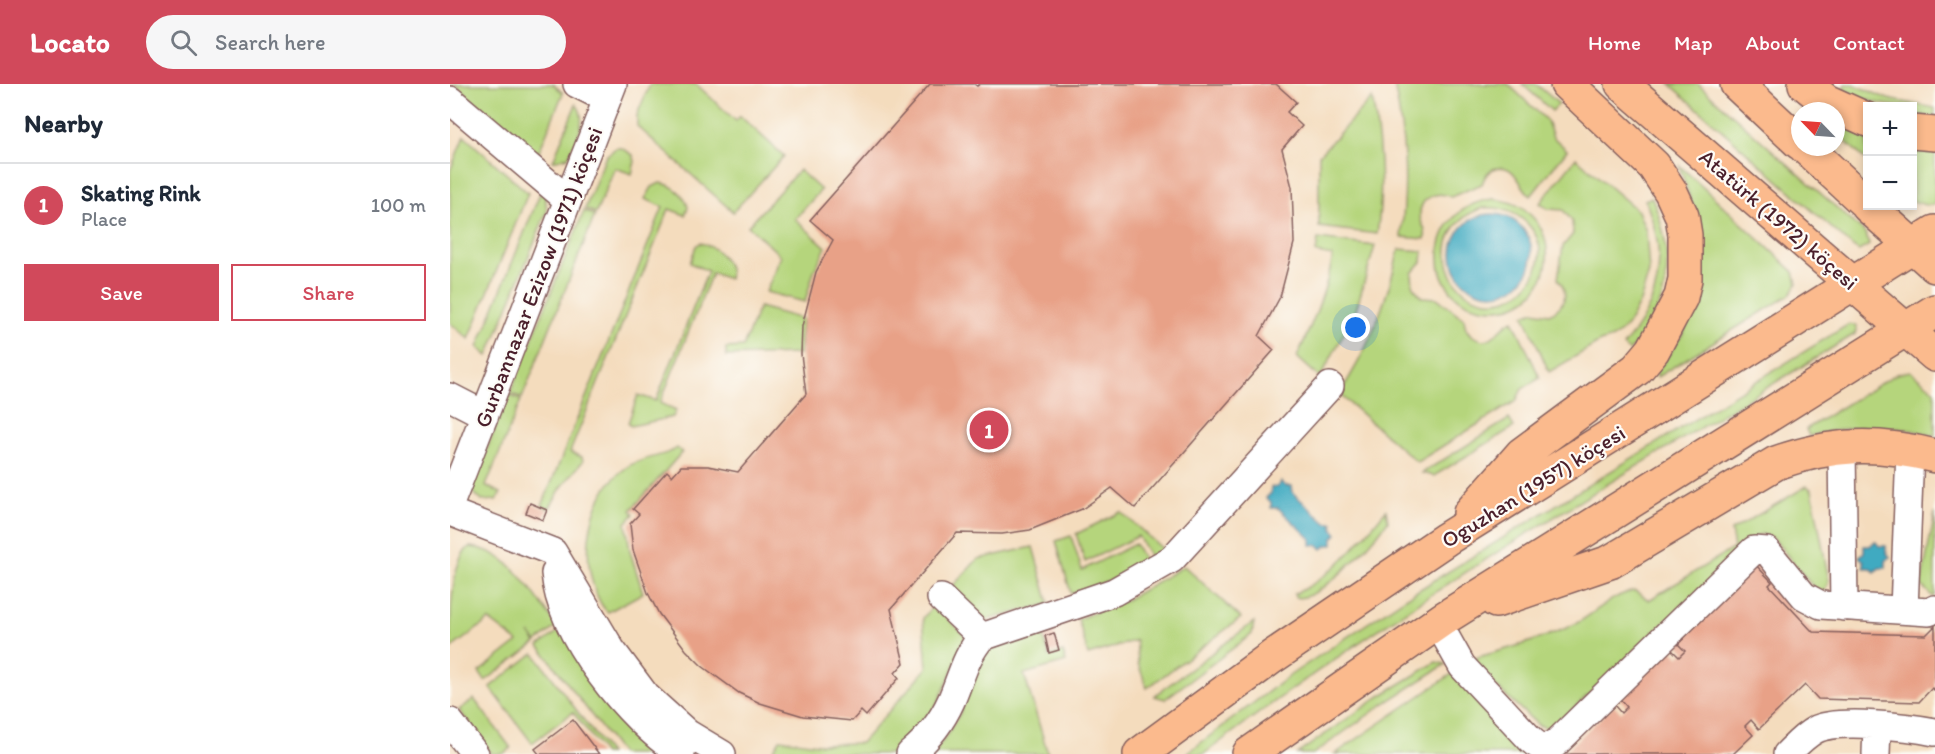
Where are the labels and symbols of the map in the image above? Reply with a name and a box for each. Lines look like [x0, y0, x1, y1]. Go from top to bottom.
north arrow [1791, 102, 1845, 156]
street label: Gurbannazar Ezizow (1971) köçesi [469, 123, 608, 431]
street label: Atatürk (1972) köçesi [1694, 143, 1864, 296]
your location [1341, 313, 1370, 342]
pin: 1 [970, 408, 1008, 452]
street label: Oguzhan (1957) köçesi [1436, 419, 1630, 554]

